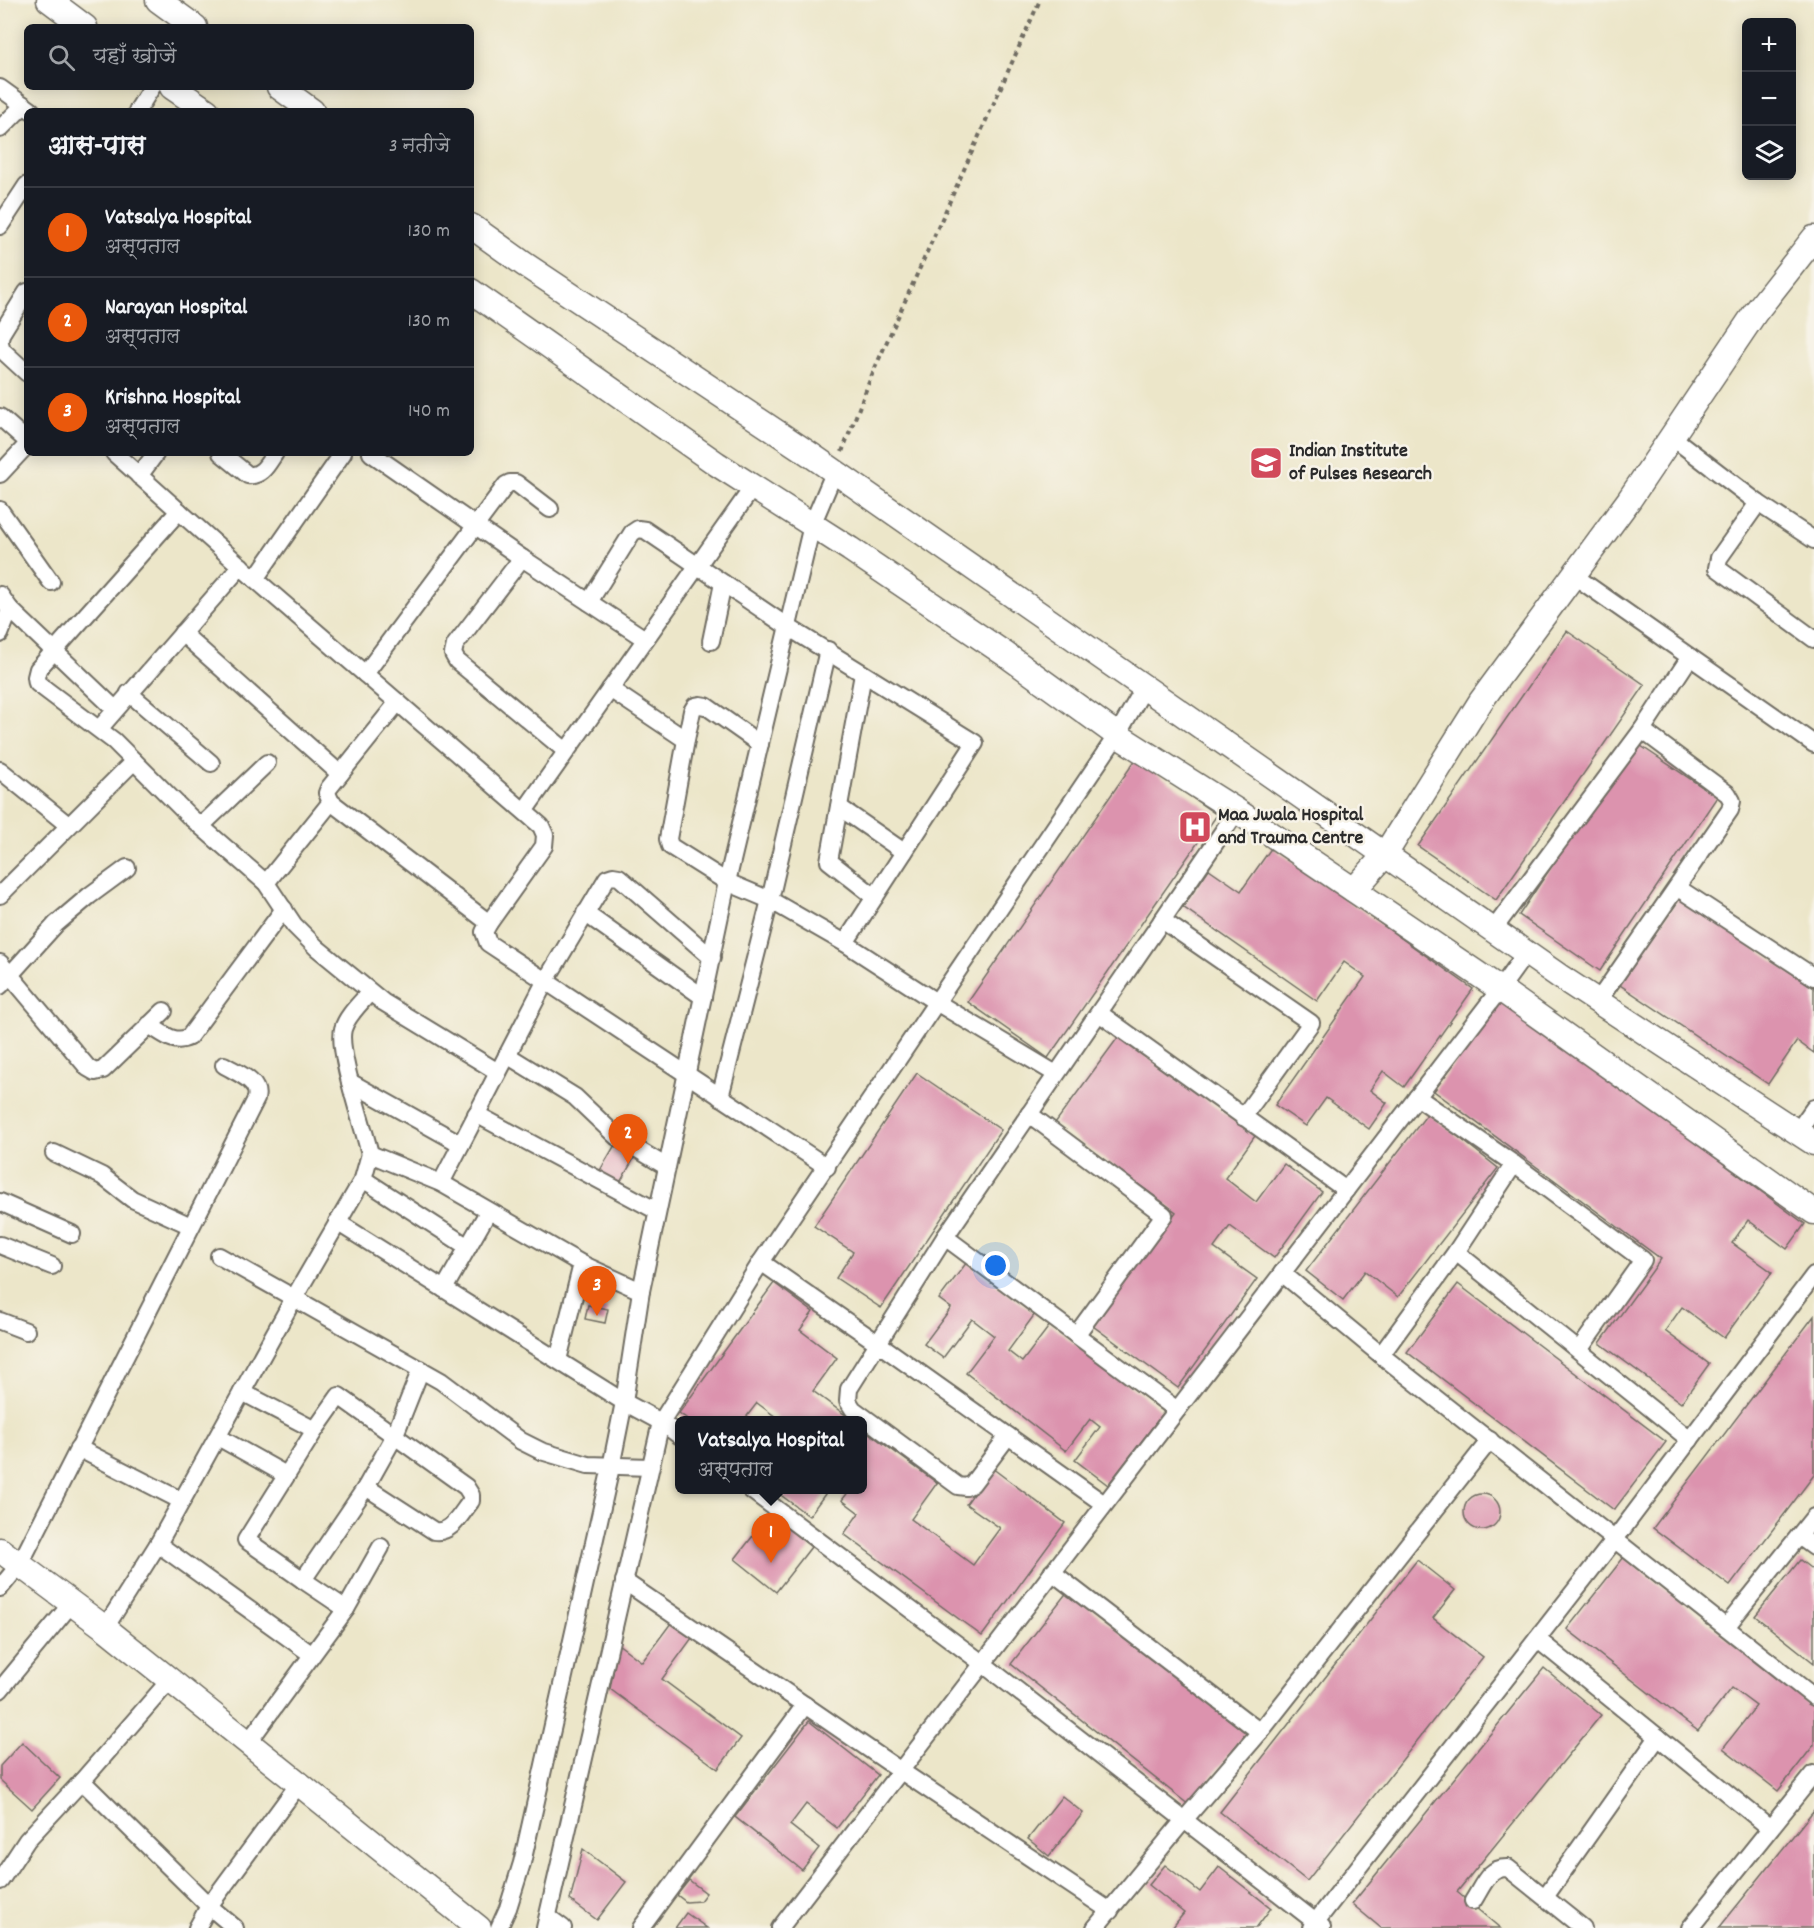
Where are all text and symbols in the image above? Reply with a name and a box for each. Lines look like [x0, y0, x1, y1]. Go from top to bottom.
map controls [1742, 18, 1796, 180]
button: + [1742, 18, 1796, 72]
search box [24, 24, 474, 90]
icon: search [45, 41, 78, 74]
text: यहाँ खोजें [93, 42, 176, 73]
button: − [1742, 72, 1796, 126]
button: layers [1742, 126, 1796, 180]
text: आस-पास [48, 129, 145, 166]
text: 3 नतीजे [389, 133, 450, 161]
text: Vatsalya Hospital [105, 203, 251, 234]
text: 1 [65, 218, 70, 246]
text: 130 m [408, 218, 450, 246]
text: अस्पताल [105, 234, 180, 262]
text: Narayan Hospital [105, 293, 247, 324]
text: 2 [63, 308, 72, 336]
text: 130 m [408, 308, 450, 336]
text: अस्पताल [105, 324, 180, 352]
text: Krishna Hospital [105, 383, 240, 414]
text: 3 [63, 398, 72, 426]
text: 140 m [408, 398, 450, 426]
text: अस्पताल [105, 414, 180, 442]
place label: Indian Institute of Pulses Research [1289, 438, 1432, 489]
school or university icon: Indian Institute of Pulses Research [1248, 445, 1284, 481]
place label: Maa Jwala Hospital and Trauma Centre [1218, 802, 1364, 853]
hospital icon: Maa Jwala Hospital and Trauma Centre [1177, 809, 1213, 845]
pin: 2 [608, 1114, 648, 1164]
your location [981, 1251, 1010, 1280]
pin: 3 [578, 1266, 616, 1316]
popup [675, 1416, 867, 1494]
text: Vatsalya Hospital [698, 1426, 844, 1457]
text: अस्पताल [698, 1457, 773, 1485]
pin: 1 [752, 1514, 790, 1563]

